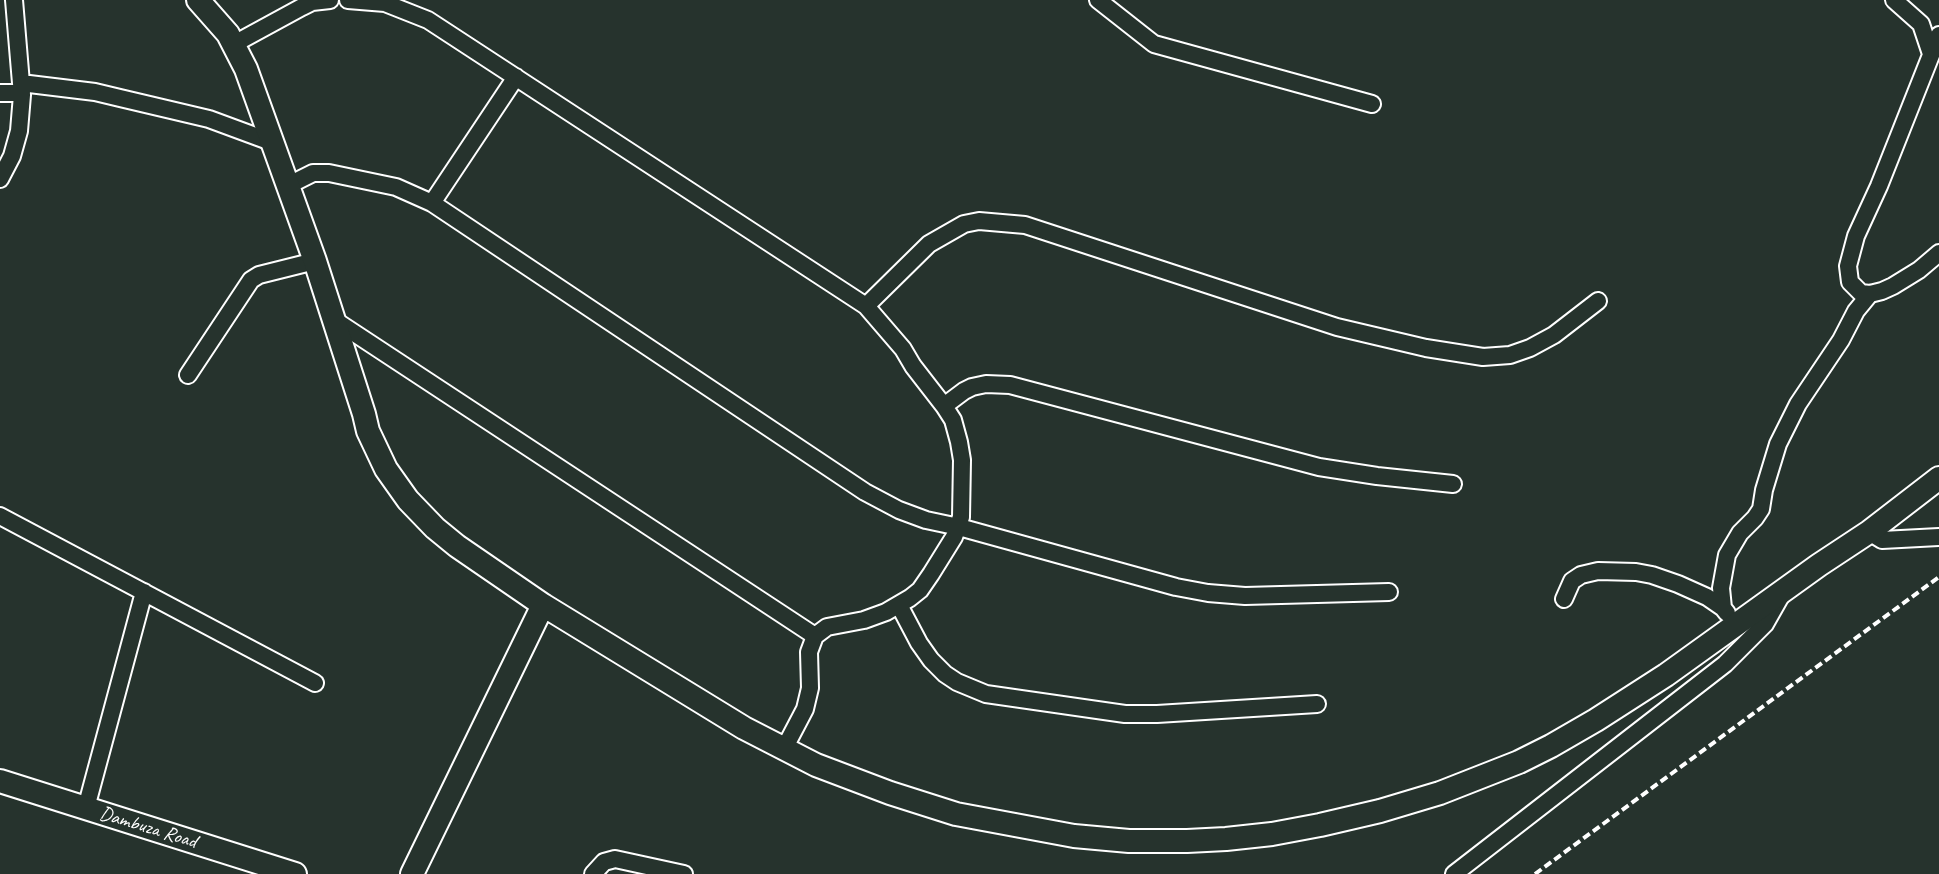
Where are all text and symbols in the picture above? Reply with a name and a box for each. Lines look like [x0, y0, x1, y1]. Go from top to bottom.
street label: Dambuza Road [96, 802, 200, 854]

